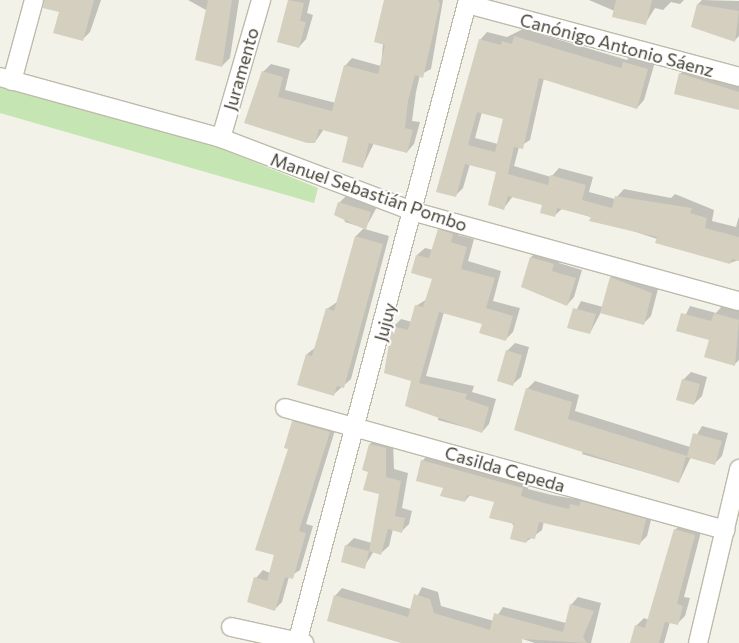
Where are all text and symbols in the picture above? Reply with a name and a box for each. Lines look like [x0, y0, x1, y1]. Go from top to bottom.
street label: Canónigo Antonio Sáenz [518, 9, 716, 81]
street label: Juramento [219, 25, 263, 113]
street label: Manuel Sebastián Pombo [268, 148, 470, 236]
street label: Jujuy [369, 300, 401, 344]
street label: Casilda Cepeda [442, 442, 568, 496]

